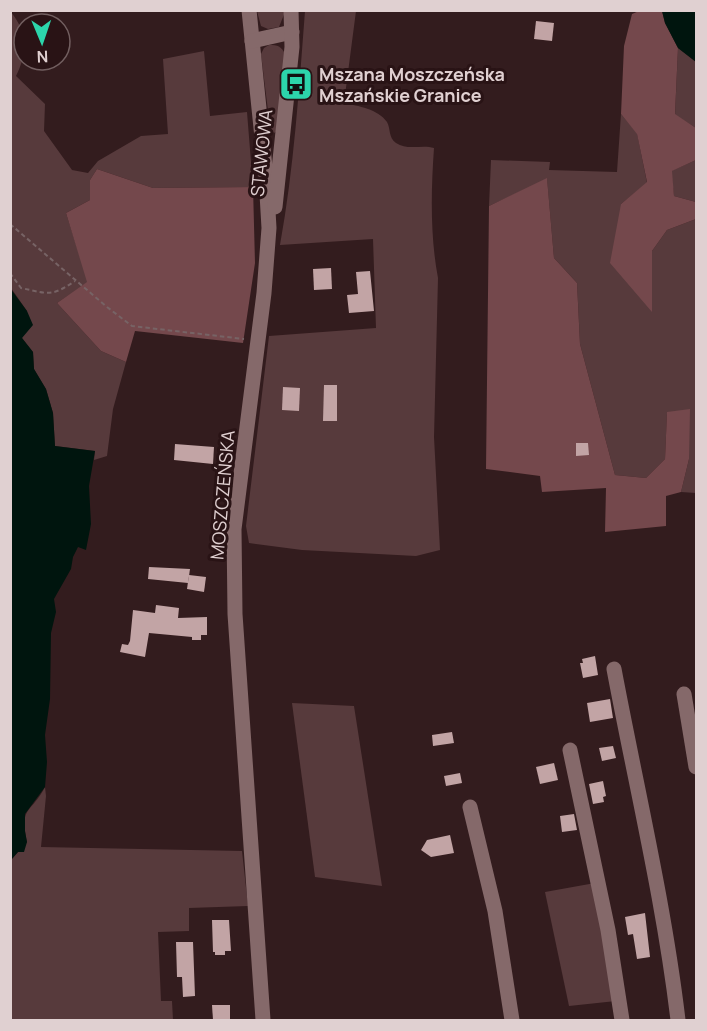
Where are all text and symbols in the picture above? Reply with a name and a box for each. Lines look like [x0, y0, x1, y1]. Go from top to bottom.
north arrow [12, 12, 72, 72]
text: N [36, 46, 49, 68]
place label: Mszana Moszczeńska Mszańskie Granice [319, 62, 505, 107]
bus stop icon: Mszana Moszczeńska Mszańskie Granice [278, 66, 314, 102]
street label: STAWOWA [244, 108, 278, 198]
street label: MOSZCZEŃSKA [204, 429, 240, 561]

